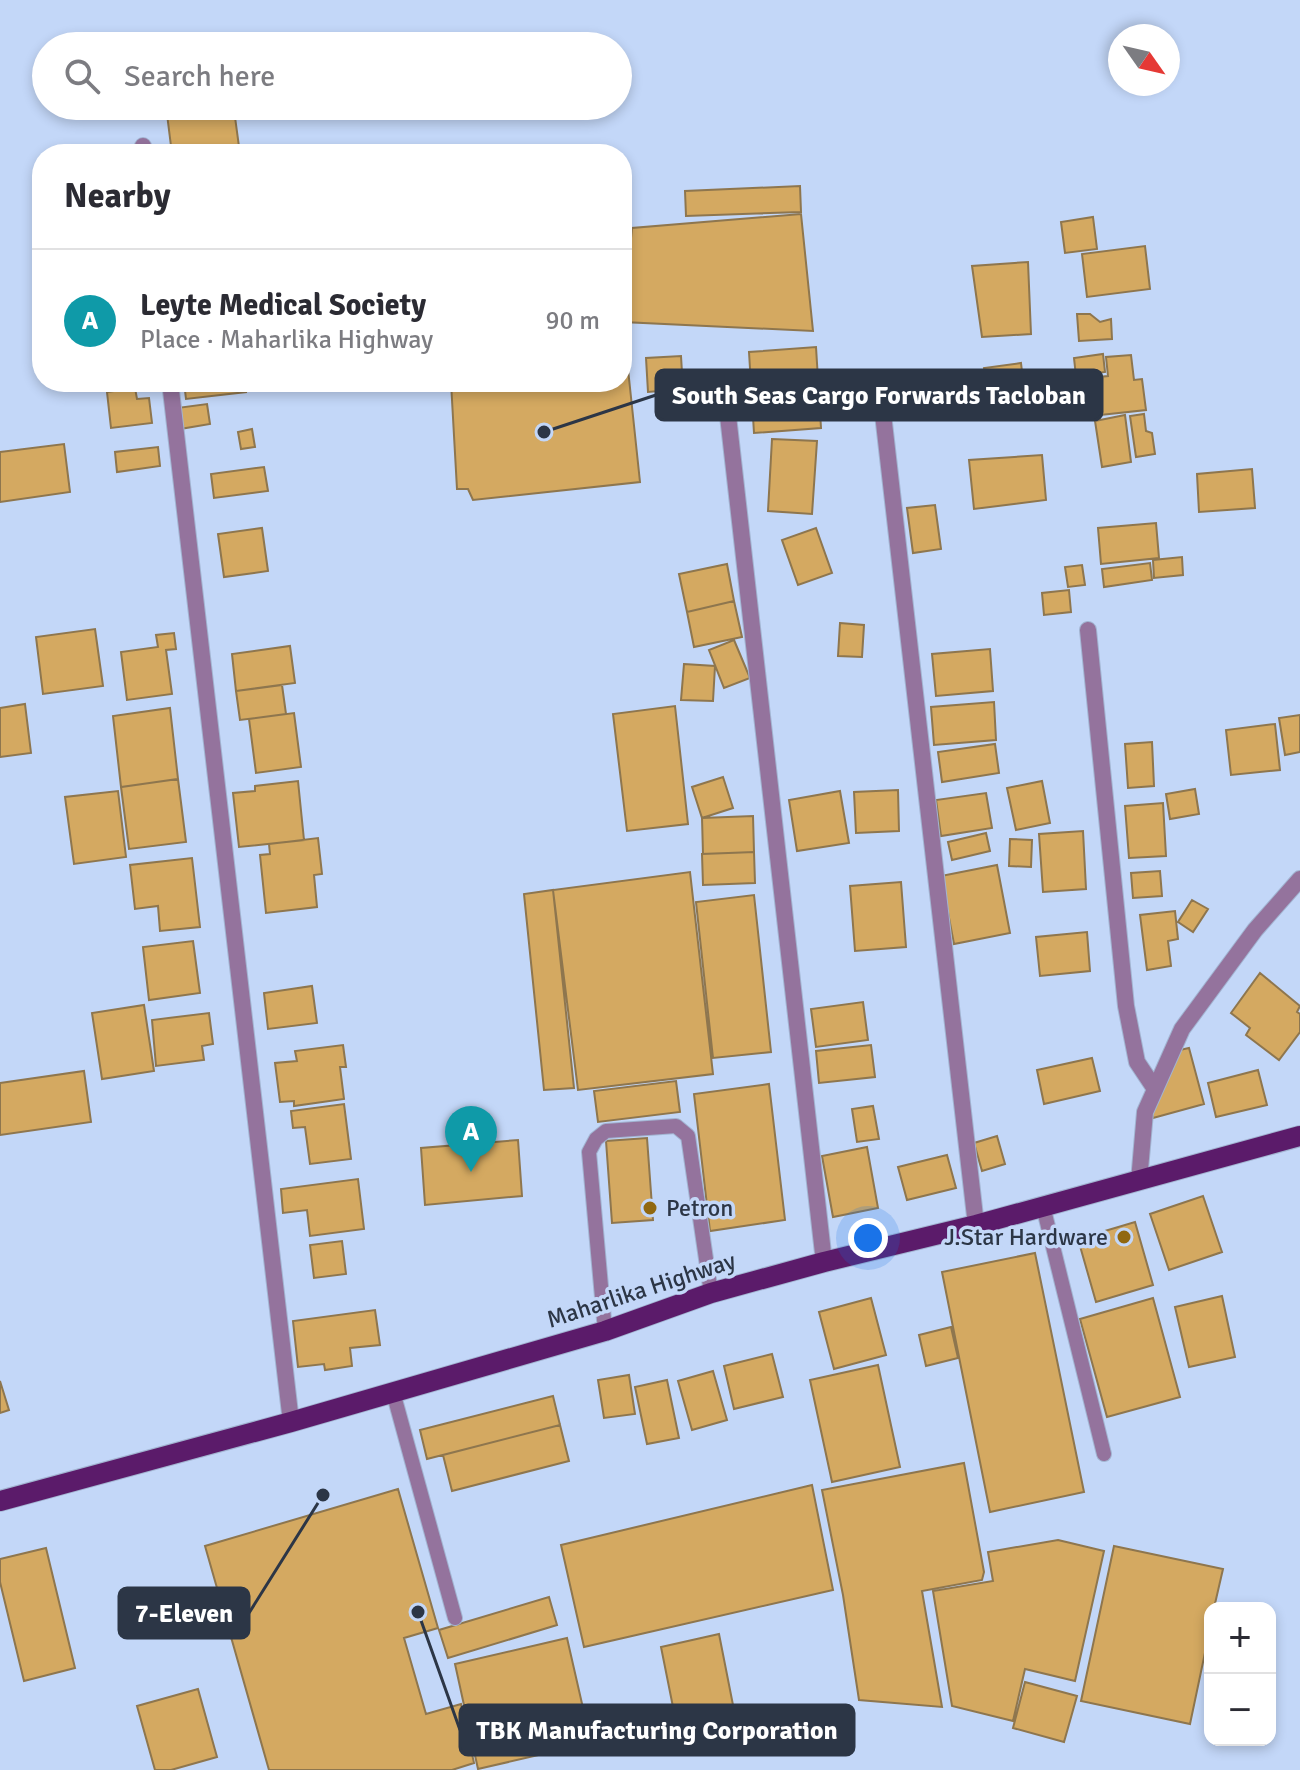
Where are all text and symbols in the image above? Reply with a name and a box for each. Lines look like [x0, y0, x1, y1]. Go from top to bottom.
north arrow [1108, 24, 1180, 96]
search box [32, 32, 632, 120]
icon: search [60, 54, 104, 98]
text: Search here [124, 58, 275, 95]
text: Nearby [64, 175, 171, 217]
text: Leyte Medical Society [140, 287, 426, 324]
text: A [82, 305, 98, 337]
text: 90 m [545, 305, 600, 337]
text: Place · Maharlika Highway [140, 324, 433, 356]
callout: South Seas Cargo Forwards Tacloban [656, 370, 1102, 420]
text: South Seas Cargo Forwards Tacloban [672, 380, 1086, 412]
pin: A [445, 1106, 497, 1172]
place label: Petron [666, 1193, 733, 1223]
marker: Petron [641, 1199, 659, 1217]
your location [848, 1218, 888, 1258]
place label: J.Star Hardware [944, 1222, 1108, 1252]
marker: J.Star Hardware [1115, 1228, 1133, 1246]
street label: Maharlika Highway [543, 1245, 739, 1335]
callout: 7-Eleven [119, 1588, 249, 1638]
text: 7-Eleven [135, 1598, 233, 1630]
map controls [1204, 1602, 1276, 1746]
button: + [1204, 1602, 1276, 1674]
button: − [1204, 1674, 1276, 1746]
callout: TBK Manufacturing Corporation [460, 1705, 854, 1755]
text: TBK Manufacturing Corporation [476, 1715, 838, 1747]

